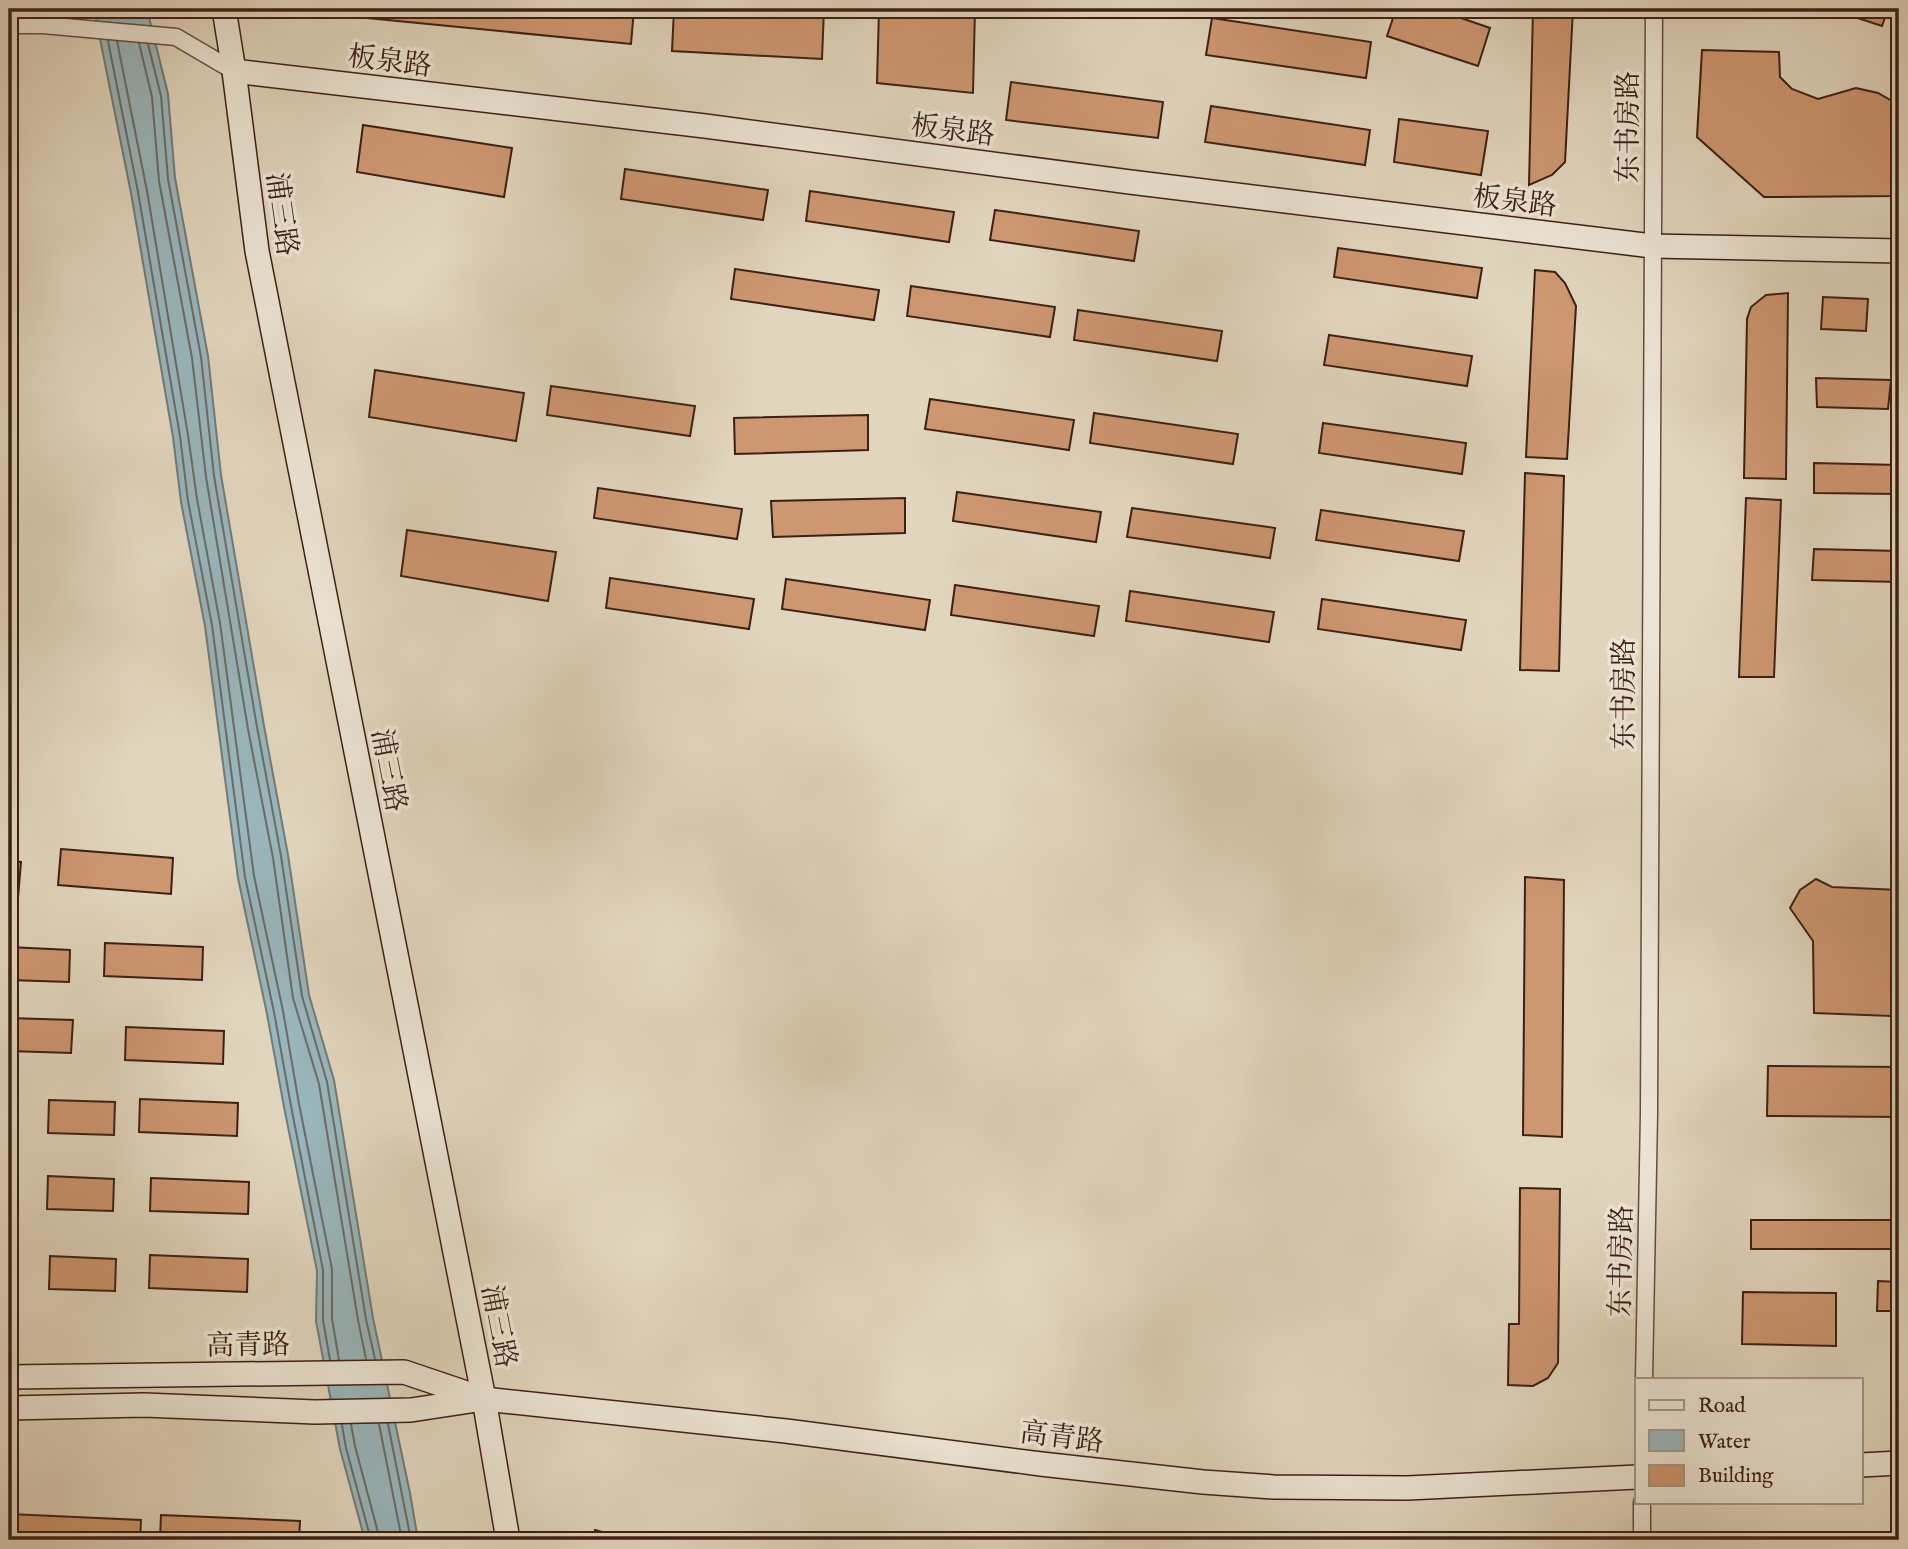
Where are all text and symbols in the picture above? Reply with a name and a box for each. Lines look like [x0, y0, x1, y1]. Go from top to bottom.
street label: 板泉路 [346, 40, 434, 85]
street label: 东书房路 [1612, 71, 1647, 183]
street label: 板泉路 [909, 109, 997, 154]
street label: 浦三路 [257, 170, 304, 258]
street label: 板泉路 [1471, 180, 1559, 225]
street label: 东书房路 [1608, 638, 1643, 750]
street label: 浦三路 [362, 726, 413, 815]
street label: 东书房路 [1604, 1205, 1641, 1317]
street label: 浦三路 [472, 1282, 523, 1371]
street label: 高青路 [206, 1328, 290, 1365]
legend [1635, 1378, 1862, 1504]
text: Road [1698, 1393, 1746, 1420]
street label: 高青路 [1018, 1416, 1106, 1461]
text: Water [1698, 1429, 1751, 1456]
text: Building [1698, 1463, 1774, 1490]

